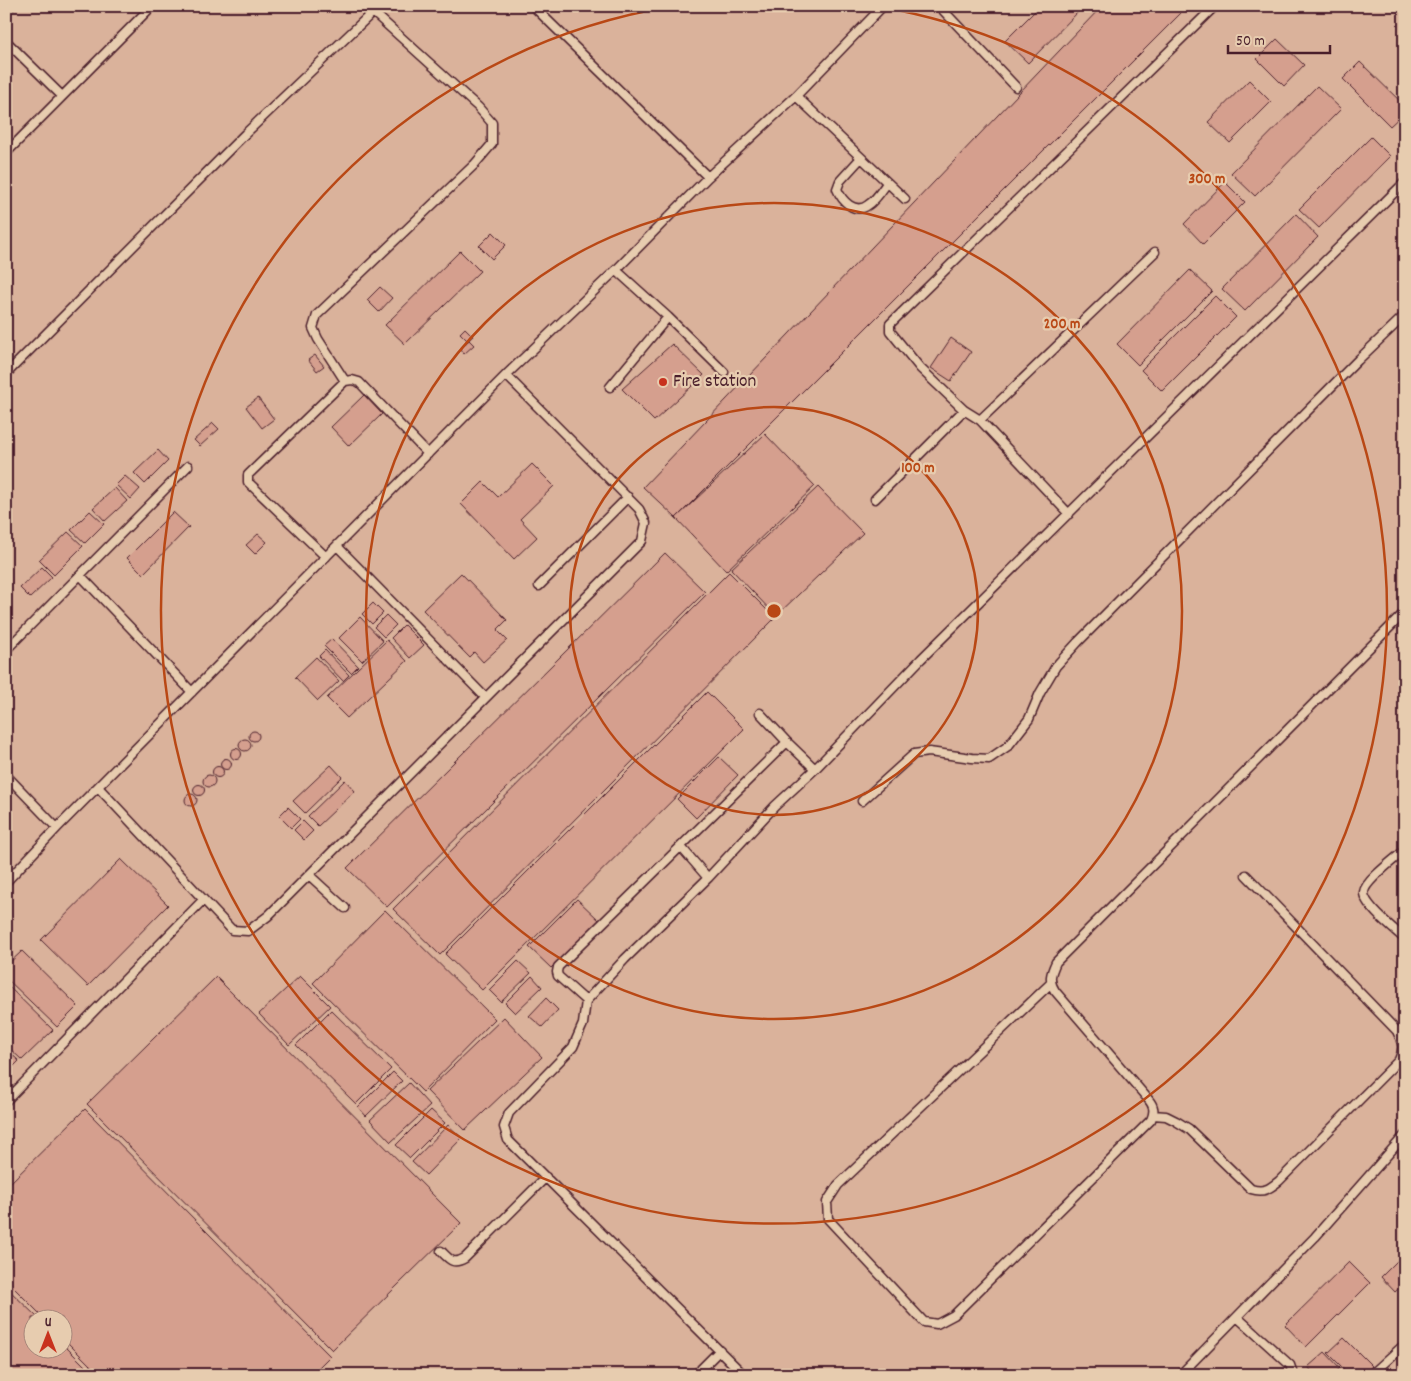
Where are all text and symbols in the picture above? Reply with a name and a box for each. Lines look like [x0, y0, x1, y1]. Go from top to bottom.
scale bar [1228, 22, 1331, 54]
text: 50 m [1236, 31, 1265, 53]
text: 300 m [1189, 169, 1225, 191]
text: 200 m [1044, 314, 1080, 336]
place label: Fire station [673, 369, 756, 396]
marker: Fire station [657, 376, 669, 388]
text: 100 m [901, 458, 935, 480]
centre of rings [765, 602, 783, 620]
north arrow [22, 1308, 72, 1358]
text: U [45, 1313, 52, 1333]

